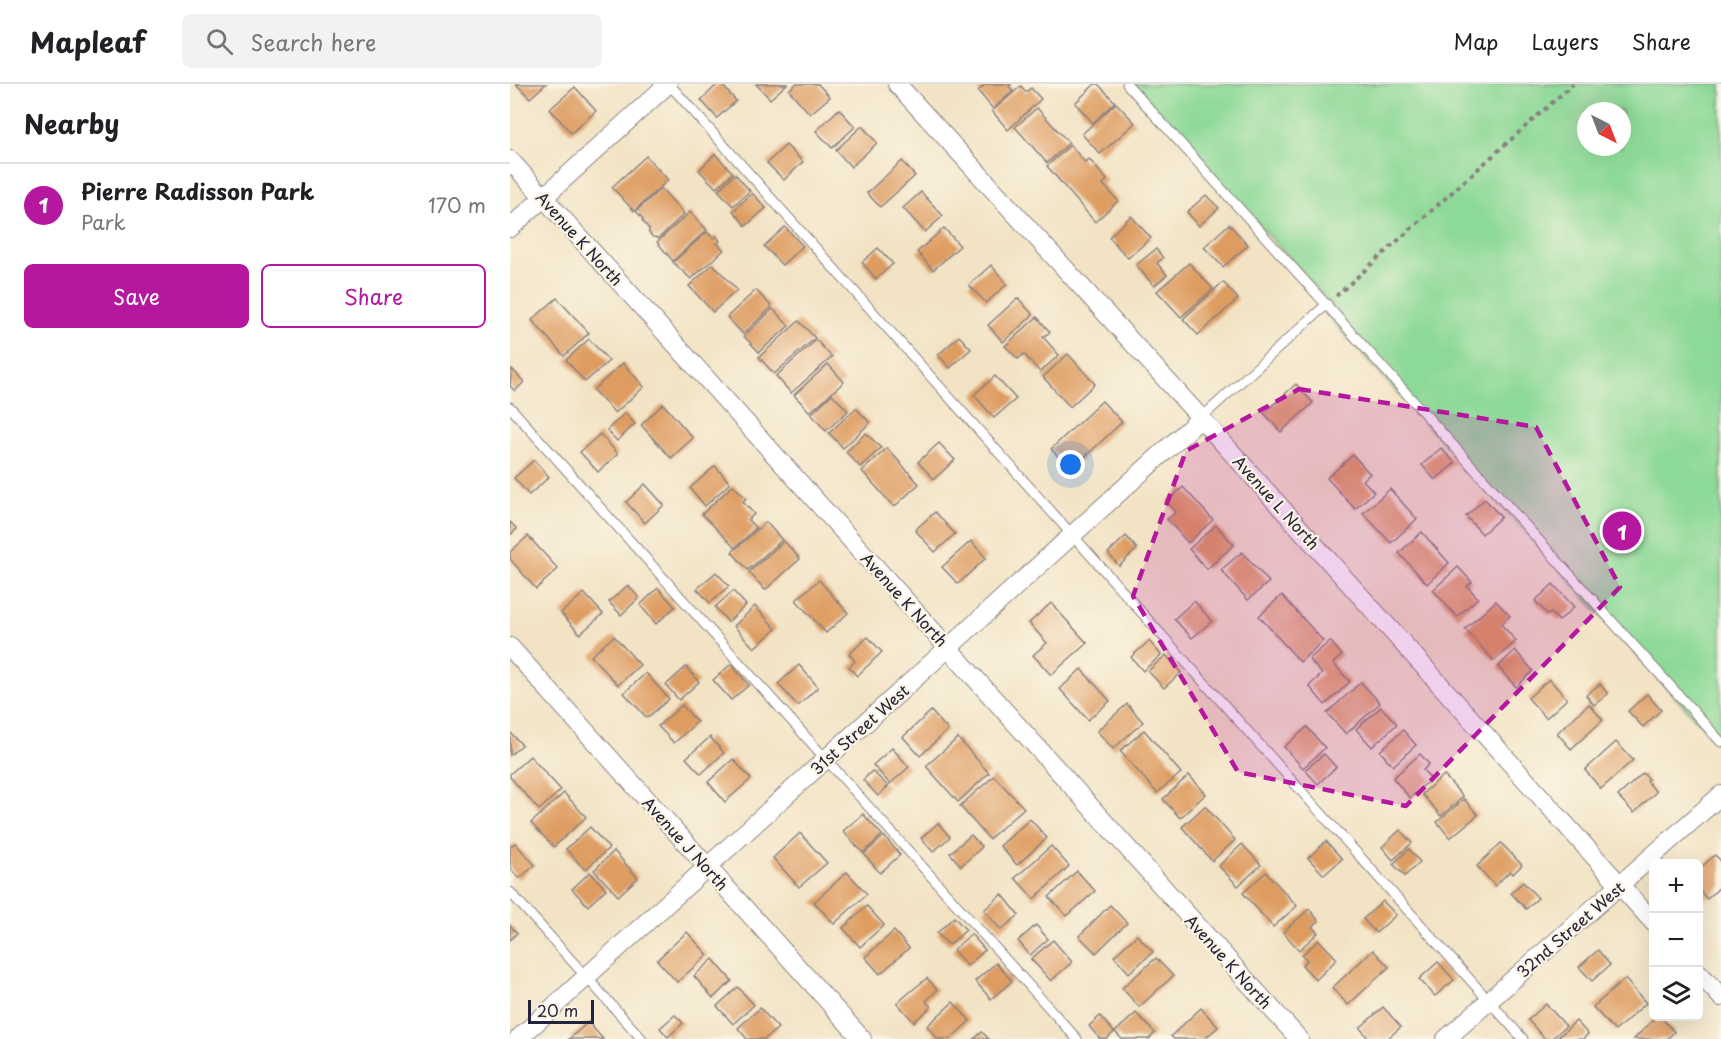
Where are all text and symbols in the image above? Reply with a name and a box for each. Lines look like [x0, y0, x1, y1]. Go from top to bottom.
search box [182, 14, 602, 68]
text: Mapleaf [30, 20, 146, 63]
icon: search [203, 25, 236, 58]
text: Search here [251, 25, 376, 58]
text: Map [1454, 25, 1498, 57]
text: Layers [1531, 25, 1599, 57]
text: Share [1632, 25, 1691, 57]
north arrow [1577, 102, 1631, 156]
text: Nearby [24, 104, 119, 143]
text: Pierre Radisson Park [81, 174, 314, 207]
street label: Avenue K North [531, 185, 629, 291]
text: 1 [39, 190, 48, 220]
text: 170 m [428, 190, 486, 220]
text: Park [81, 207, 126, 237]
button: Save [24, 264, 249, 328]
button: Share [261, 264, 486, 328]
street label: Avenue L North [1228, 449, 1326, 555]
your location [1056, 450, 1085, 479]
pin: 1 [1602, 508, 1642, 554]
street label: Avenue K North [856, 546, 954, 652]
street label: 31st Street West [804, 678, 914, 780]
street label: Avenue J North [637, 791, 735, 895]
map controls [1649, 859, 1703, 1021]
button: + [1649, 859, 1703, 913]
street label: 32nd Street West [1511, 875, 1629, 983]
street label: Avenue K North [1180, 908, 1278, 1014]
button: − [1649, 913, 1703, 967]
button: layers [1649, 967, 1703, 1021]
scale bar [528, 997, 594, 1024]
text: 20 m [537, 998, 578, 1022]

